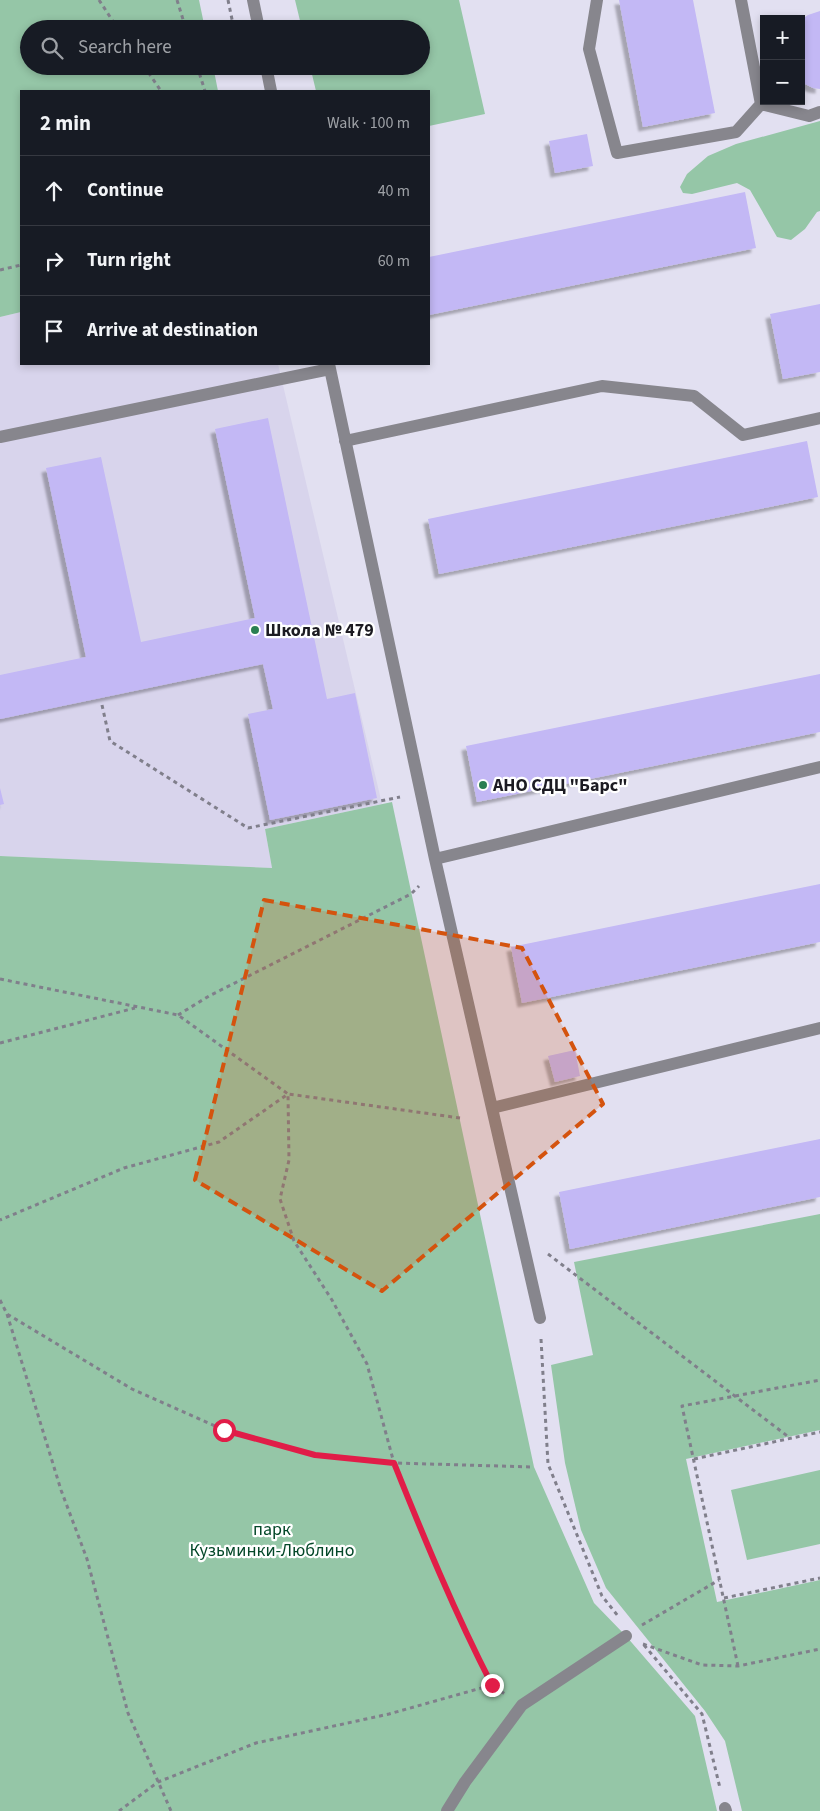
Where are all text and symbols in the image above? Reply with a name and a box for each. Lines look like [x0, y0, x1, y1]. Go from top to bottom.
map controls [760, 15, 805, 105]
button: + [760, 15, 805, 60]
search box [20, 20, 430, 75]
icon: search [38, 34, 66, 62]
text: Search here [78, 34, 172, 61]
button: − [760, 60, 805, 105]
text: 2 min [40, 108, 91, 138]
text: Walk · 100 m [327, 112, 410, 134]
icon: ahead [40, 177, 68, 205]
text: Continue [87, 177, 164, 204]
text: 40 m [378, 180, 410, 202]
icon: right [40, 247, 68, 275]
text: Turn right [87, 247, 171, 274]
text: 60 m [378, 250, 410, 272]
icon: arrive [40, 317, 68, 345]
text: Arrive at destination [87, 317, 258, 344]
place label: Школа № 479 [265, 618, 374, 643]
marker: Школа № 479 [249, 624, 261, 636]
place label: АНО СДЦ "Барс" [492, 773, 628, 798]
marker: АНО СДЦ "Барс" [477, 779, 489, 791]
route start [213, 1419, 236, 1442]
park label: парк Кузьминки-Люблино [190, 1517, 355, 1563]
route end [481, 1674, 504, 1697]

